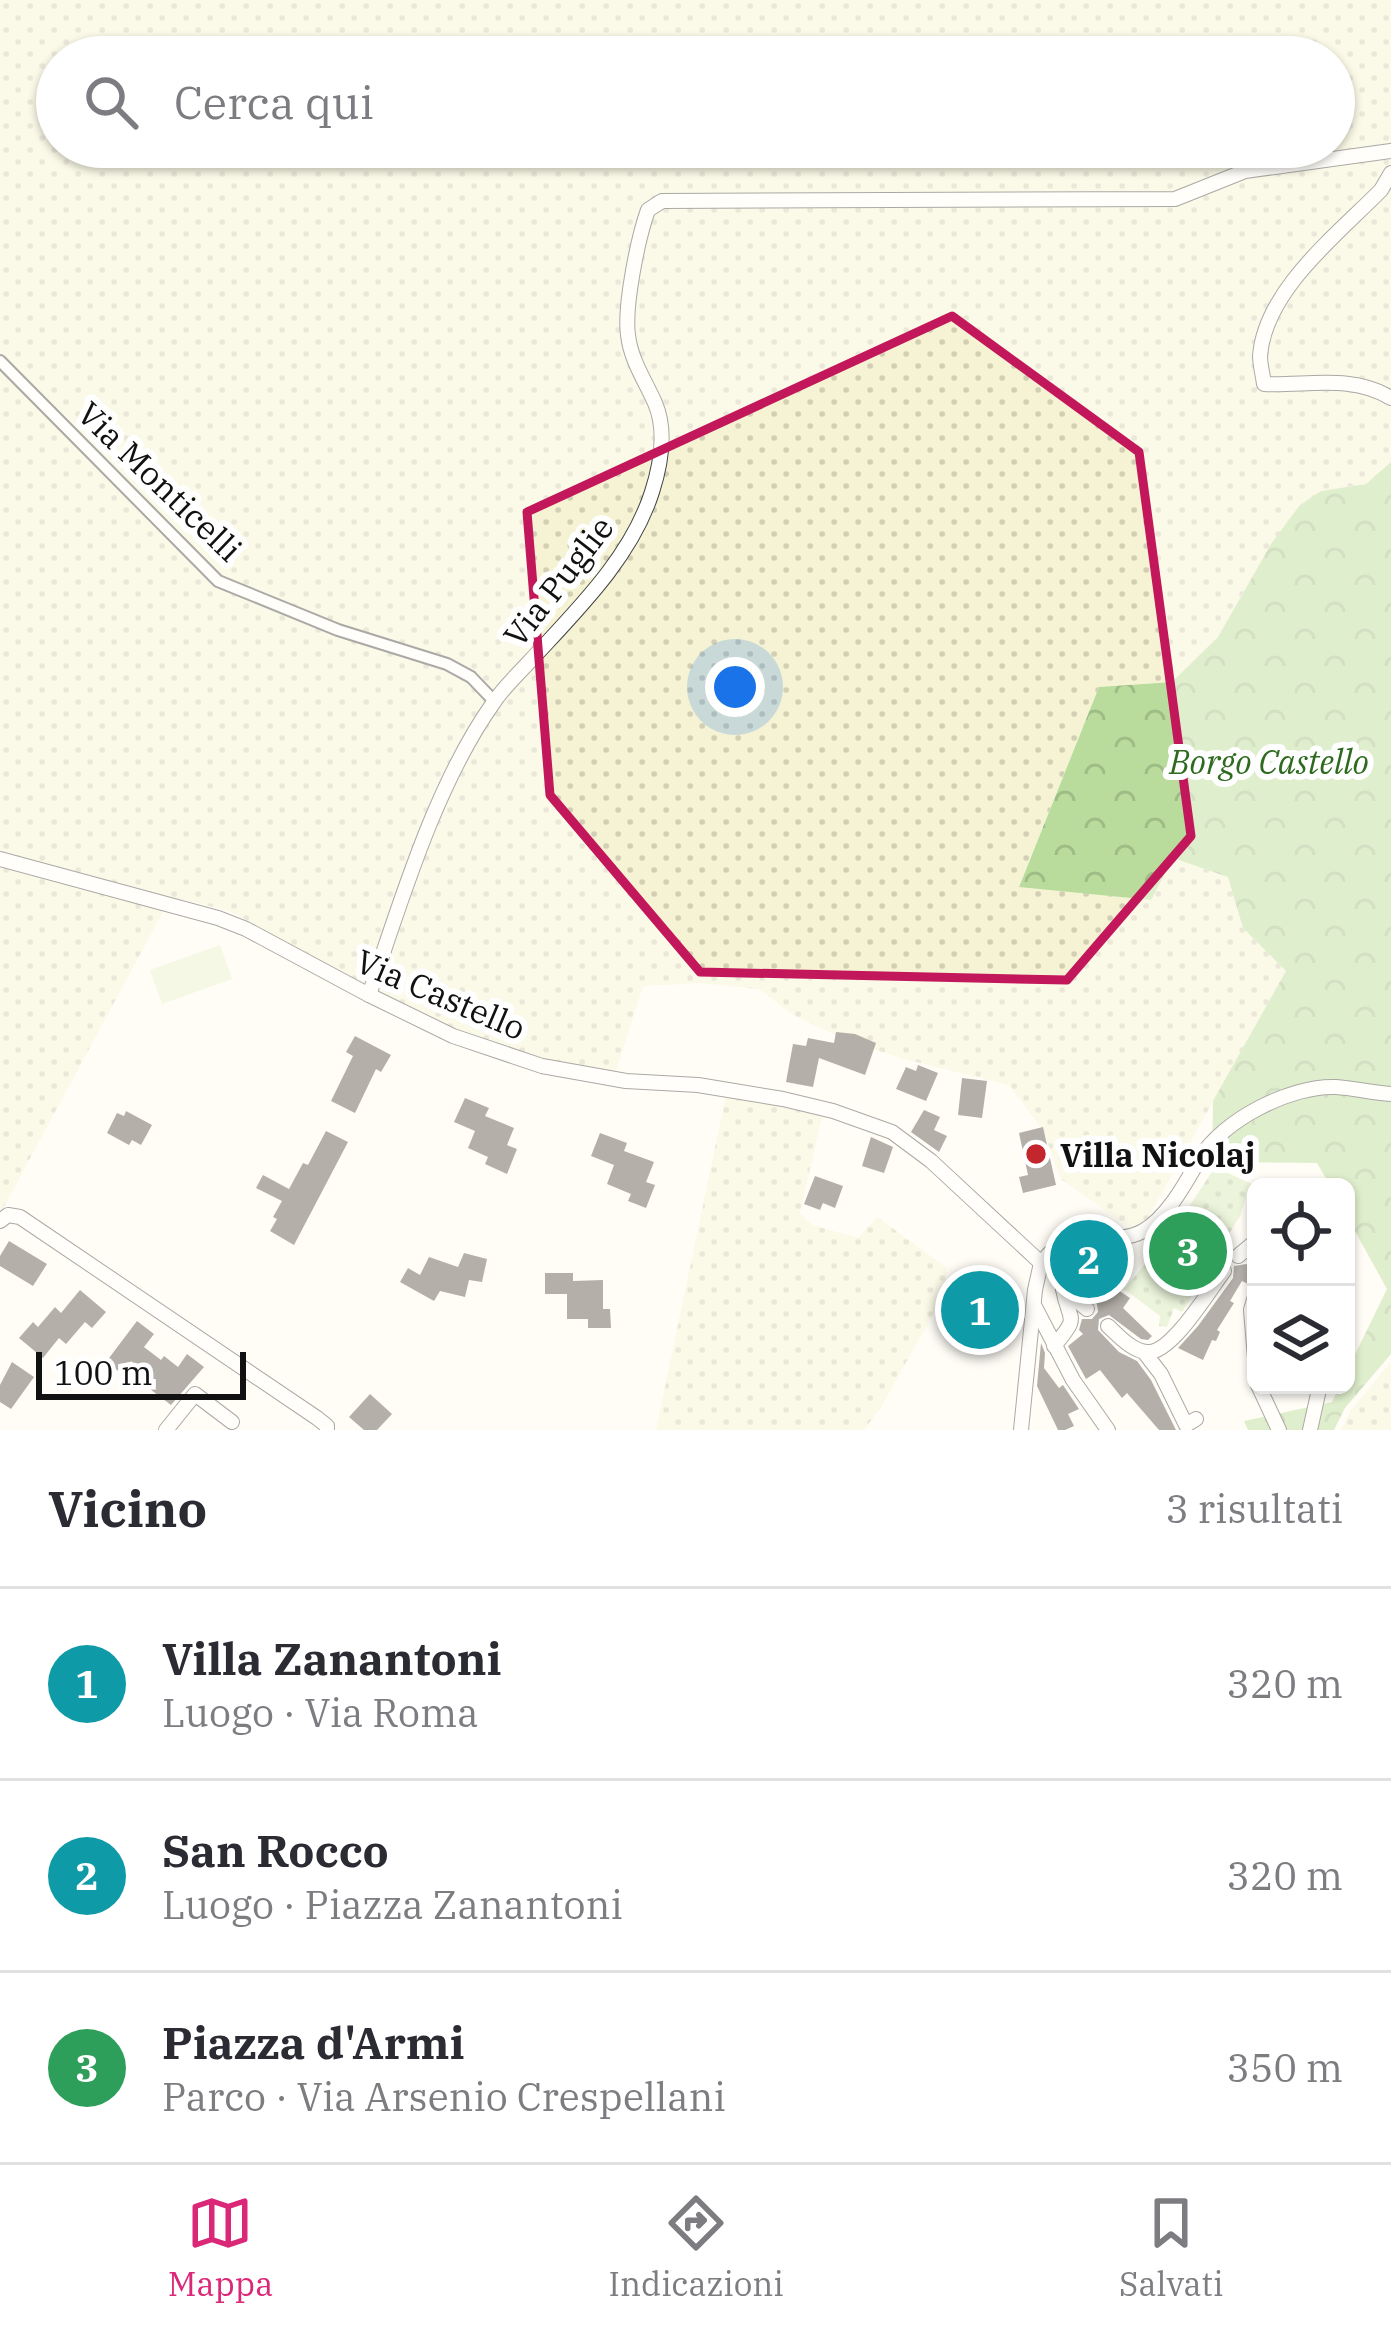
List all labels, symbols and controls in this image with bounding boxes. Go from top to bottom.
search box [36,36,1355,168]
icon: search [78,69,144,135]
text: Cerca qui [174,73,374,131]
street label: Via Monticelli [69,392,251,570]
street label: Via Puglie [494,507,622,655]
your location [705,657,765,717]
park label: Borgo Castello [1168,740,1369,783]
street label: Via Castello [350,939,532,1049]
place label: Villa Nicolaj [1060,1133,1255,1176]
marker: Villa Nicolaj [1023,1141,1049,1167]
map controls [1247,1178,1355,1394]
button: locate [1247,1178,1355,1286]
pin: 3 [1149,1206,1227,1296]
pin: 2 [1050,1214,1128,1304]
pin: 1 [941,1265,1019,1355]
button: layers [1247,1286,1355,1394]
scale bar [36,1346,246,1399]
text: 100 m [54,1351,153,1394]
text: Vicino [48,1475,207,1541]
text: 3 risultati [1165,1483,1343,1534]
text: Villa Zanantoni [162,1629,502,1687]
text: 1 [75,1658,99,1709]
text: 320 m [1227,1658,1343,1709]
text: Luogo · Via Roma [162,1687,478,1738]
text: San Rocco [162,1821,389,1879]
text: 2 [75,1850,99,1901]
text: 320 m [1227,1850,1343,1901]
text: Luogo · Piazza Zanantoni [162,1879,623,1930]
text: Piazza d'Armi [162,2013,465,2071]
text: 3 [75,2042,99,2093]
text: 350 m [1227,2042,1343,2093]
text: Parco · Via Arsenio Crespellani [162,2071,726,2122]
tab: Mappa [168,2190,273,2305]
tab: Indicazioni [609,2190,784,2305]
tab: Salvati [1119,2190,1223,2305]

